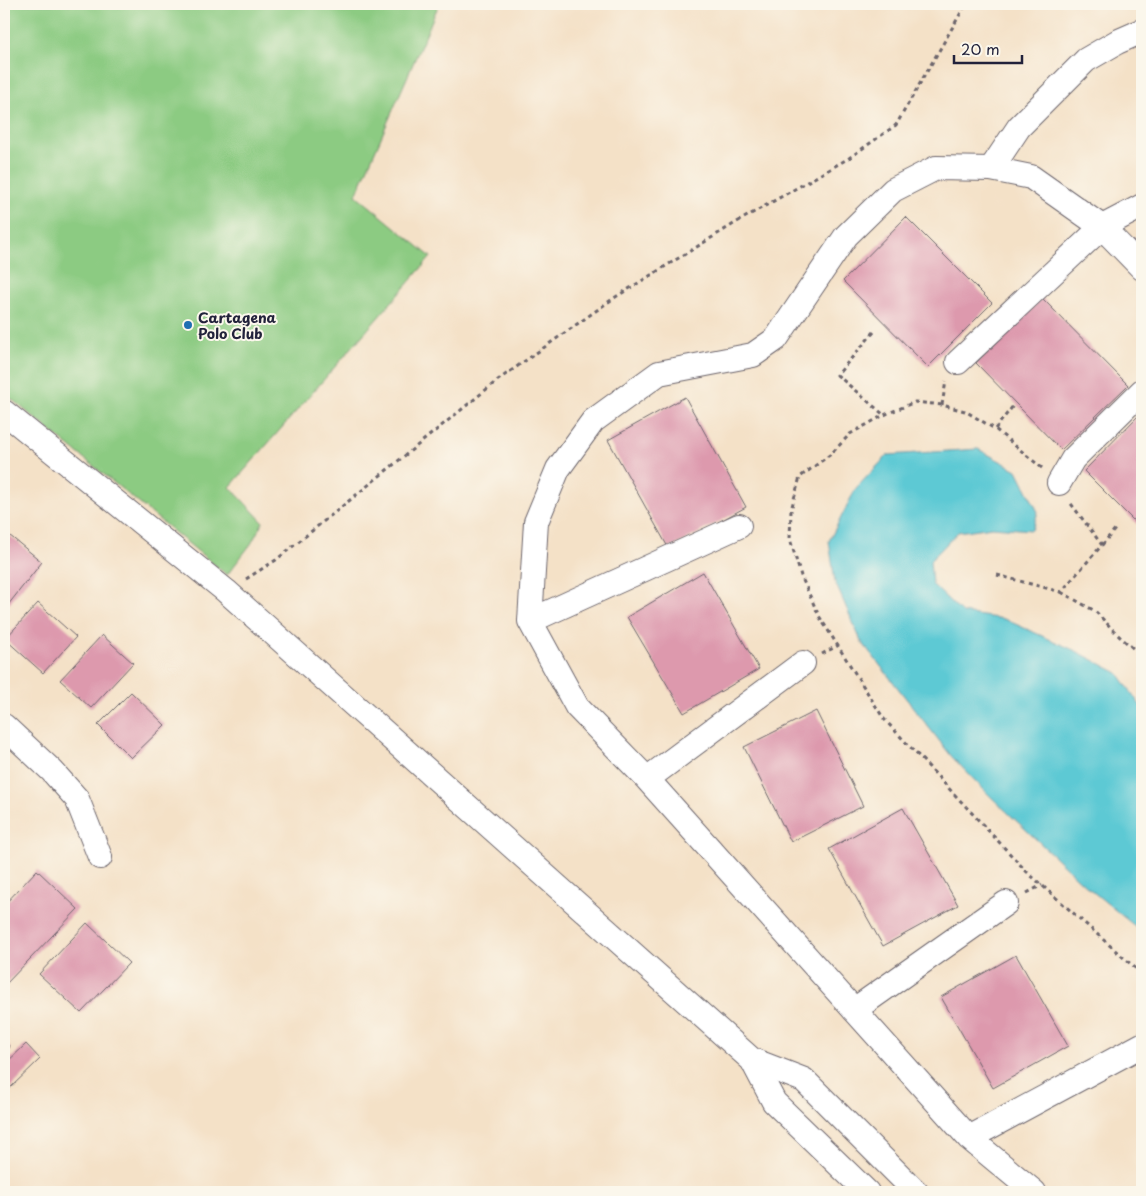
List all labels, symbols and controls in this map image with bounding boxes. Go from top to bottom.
scale bar [954,32,1021,64]
text: 20 m [961,37,1000,60]
place label: Cartagena Polo Club [198,307,277,344]
marker: Cartagena Polo Club [182,319,194,331]

